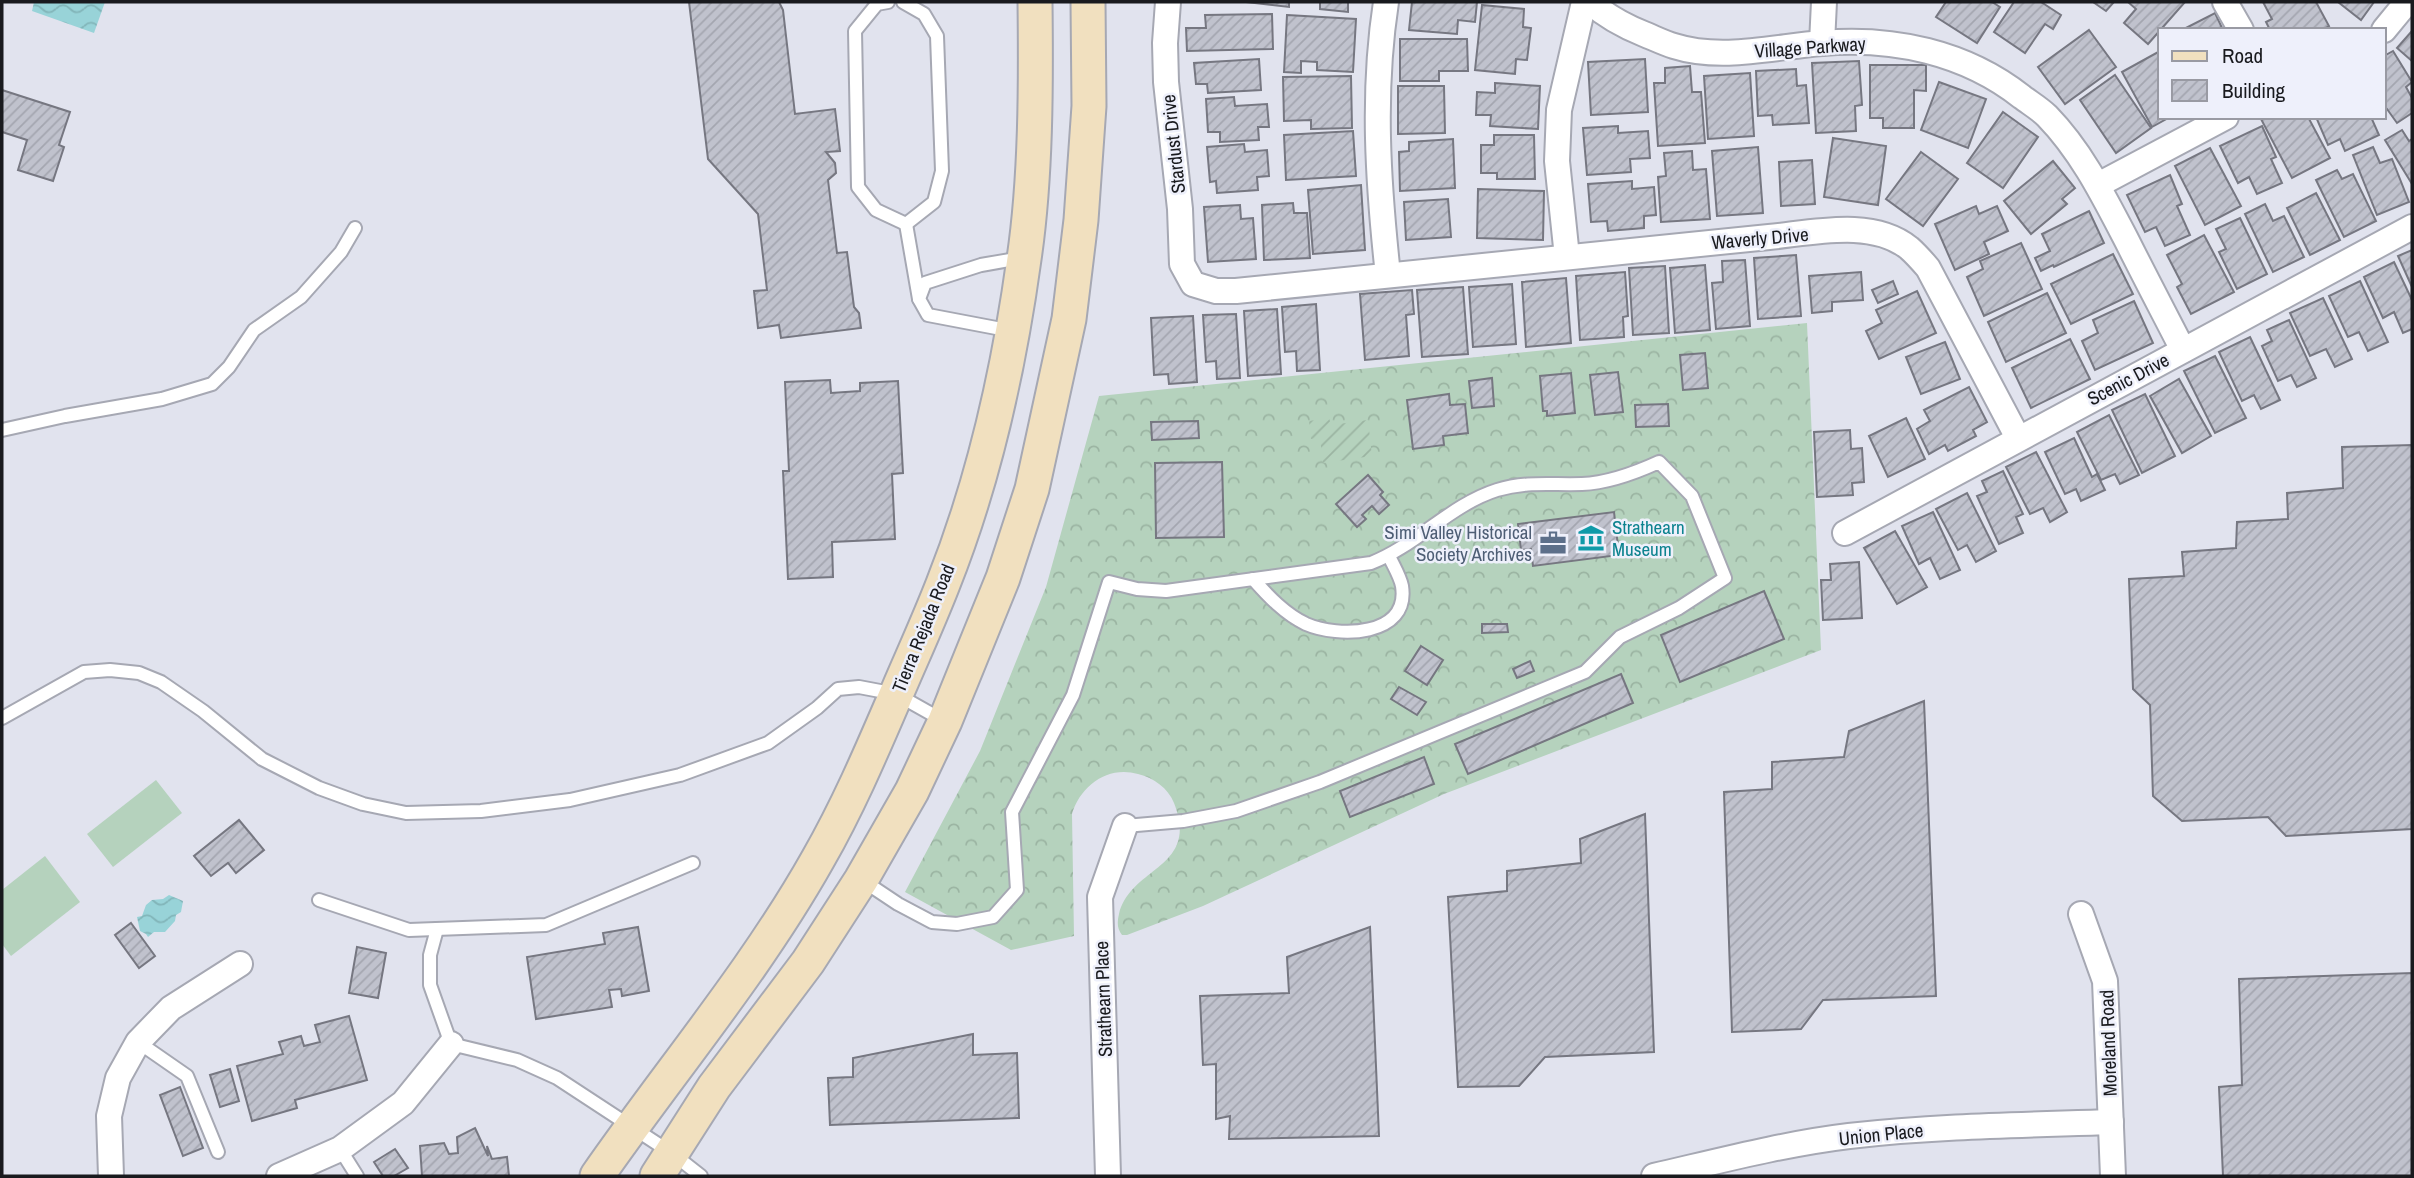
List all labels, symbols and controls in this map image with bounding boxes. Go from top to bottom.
legend [2158,28,2386,119]
street label: Village Parkway [1754,30,1867,64]
text: Road [2222,41,2263,70]
text: Building [2222,76,2286,105]
street label: Stardust Drive [1155,93,1191,195]
street label: Waverly Drive [1710,221,1810,255]
street label: Scenic Drive [2083,347,2173,411]
place label: Strathearn Museum [1612,514,1685,562]
place label: Simi Valley Historical Society Archives [1384,519,1532,567]
museum icon: Strathearn Museum [1576,523,1606,553]
office icon: Simi Valley Historical Society Archives [1538,528,1568,558]
street label: Tierra Rejada Road [885,560,961,696]
street label: Strathearn Place [1088,941,1118,1057]
street label: Moreland Road [2093,989,2123,1097]
street label: Union Place [1837,1117,1925,1151]

